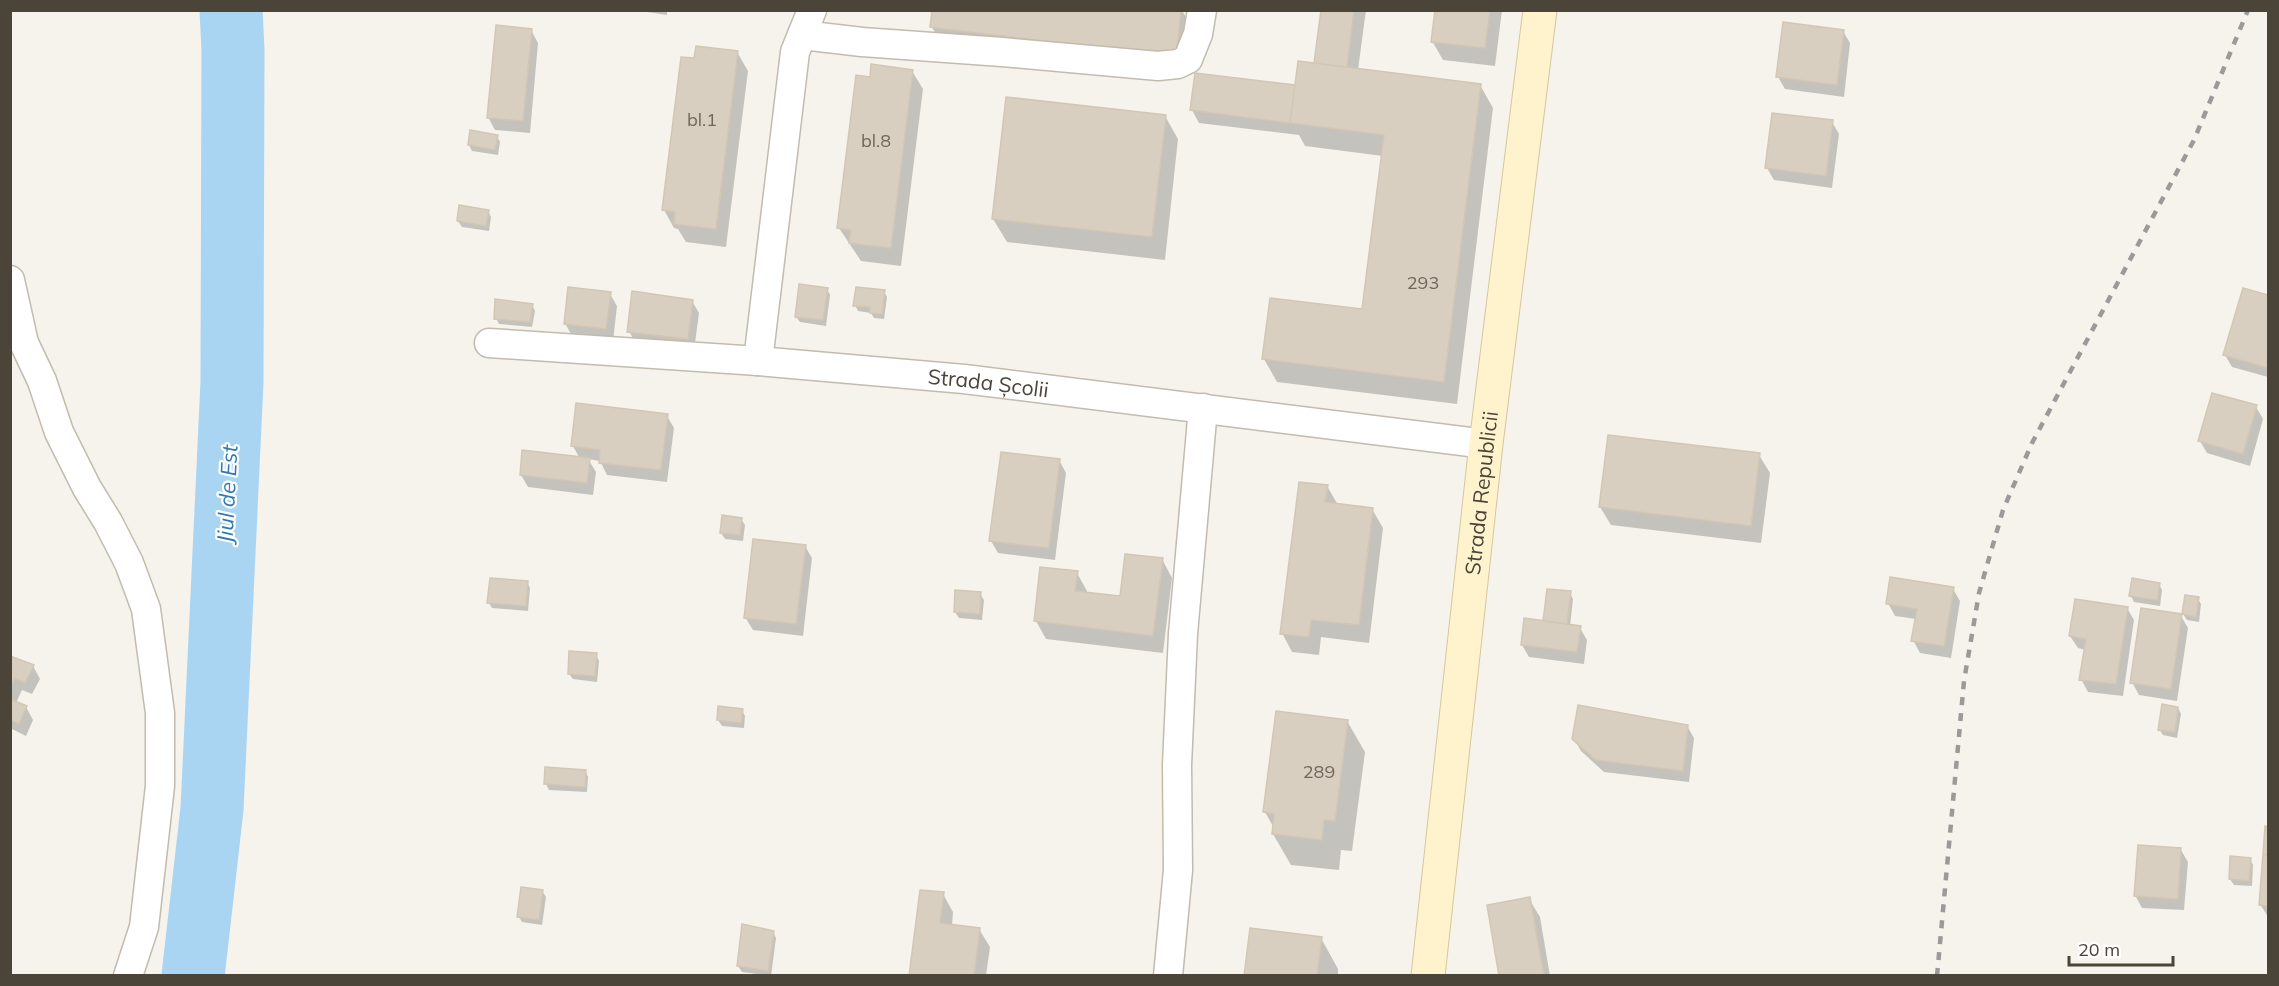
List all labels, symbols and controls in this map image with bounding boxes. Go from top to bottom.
house number: bl.1 [687,108,717,131]
house number: bl.8 [861,129,891,152]
house number: 293 [1407,271,1439,294]
street label: Strada Școlii [927,363,1050,402]
street label: Strada Republicii [1459,409,1503,576]
water label: Jiul de Est [210,443,244,546]
house number: 289 [1303,760,1335,783]
scale bar [2069,929,2172,967]
text: 20 m [2078,938,2120,961]

